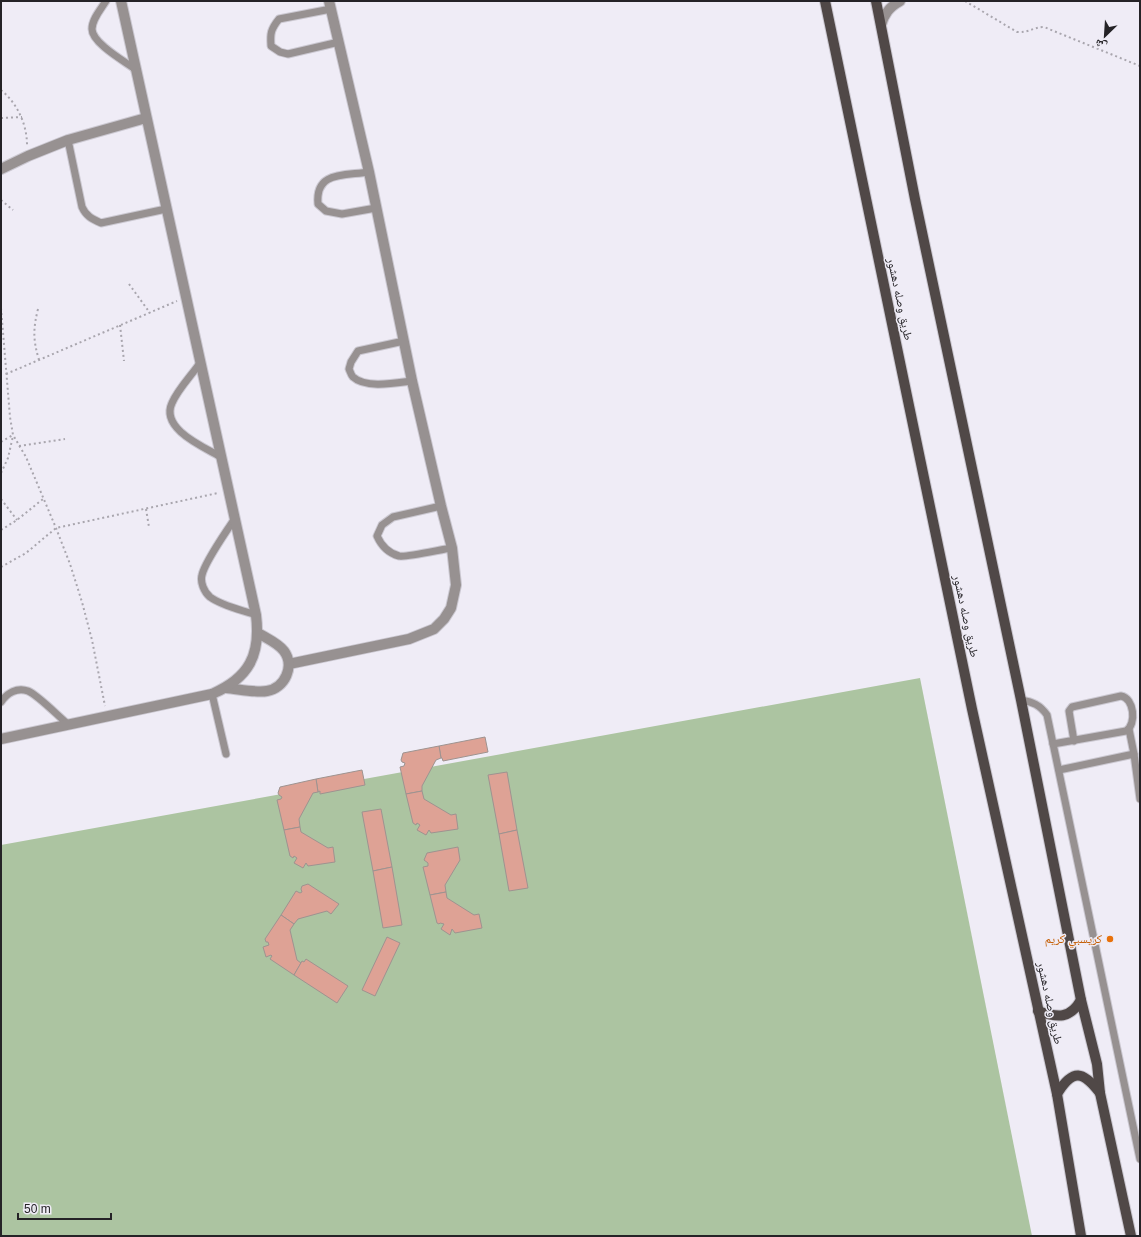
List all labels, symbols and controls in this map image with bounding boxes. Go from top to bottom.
north arrow [1085,16,1125,56]
text: ش [1093,35,1109,53]
street label: طريق وصله دهشور [884,256,916,342]
street label: طريق وصله دهشور [950,573,982,659]
place label: كريسبي كريم [1045,932,1102,949]
marker: كريسبي كريم [1105,934,1115,944]
street label: طريق وصله دهشور [1034,960,1066,1046]
scale bar [18,1195,111,1221]
text: 50 m [24,1202,51,1216]

